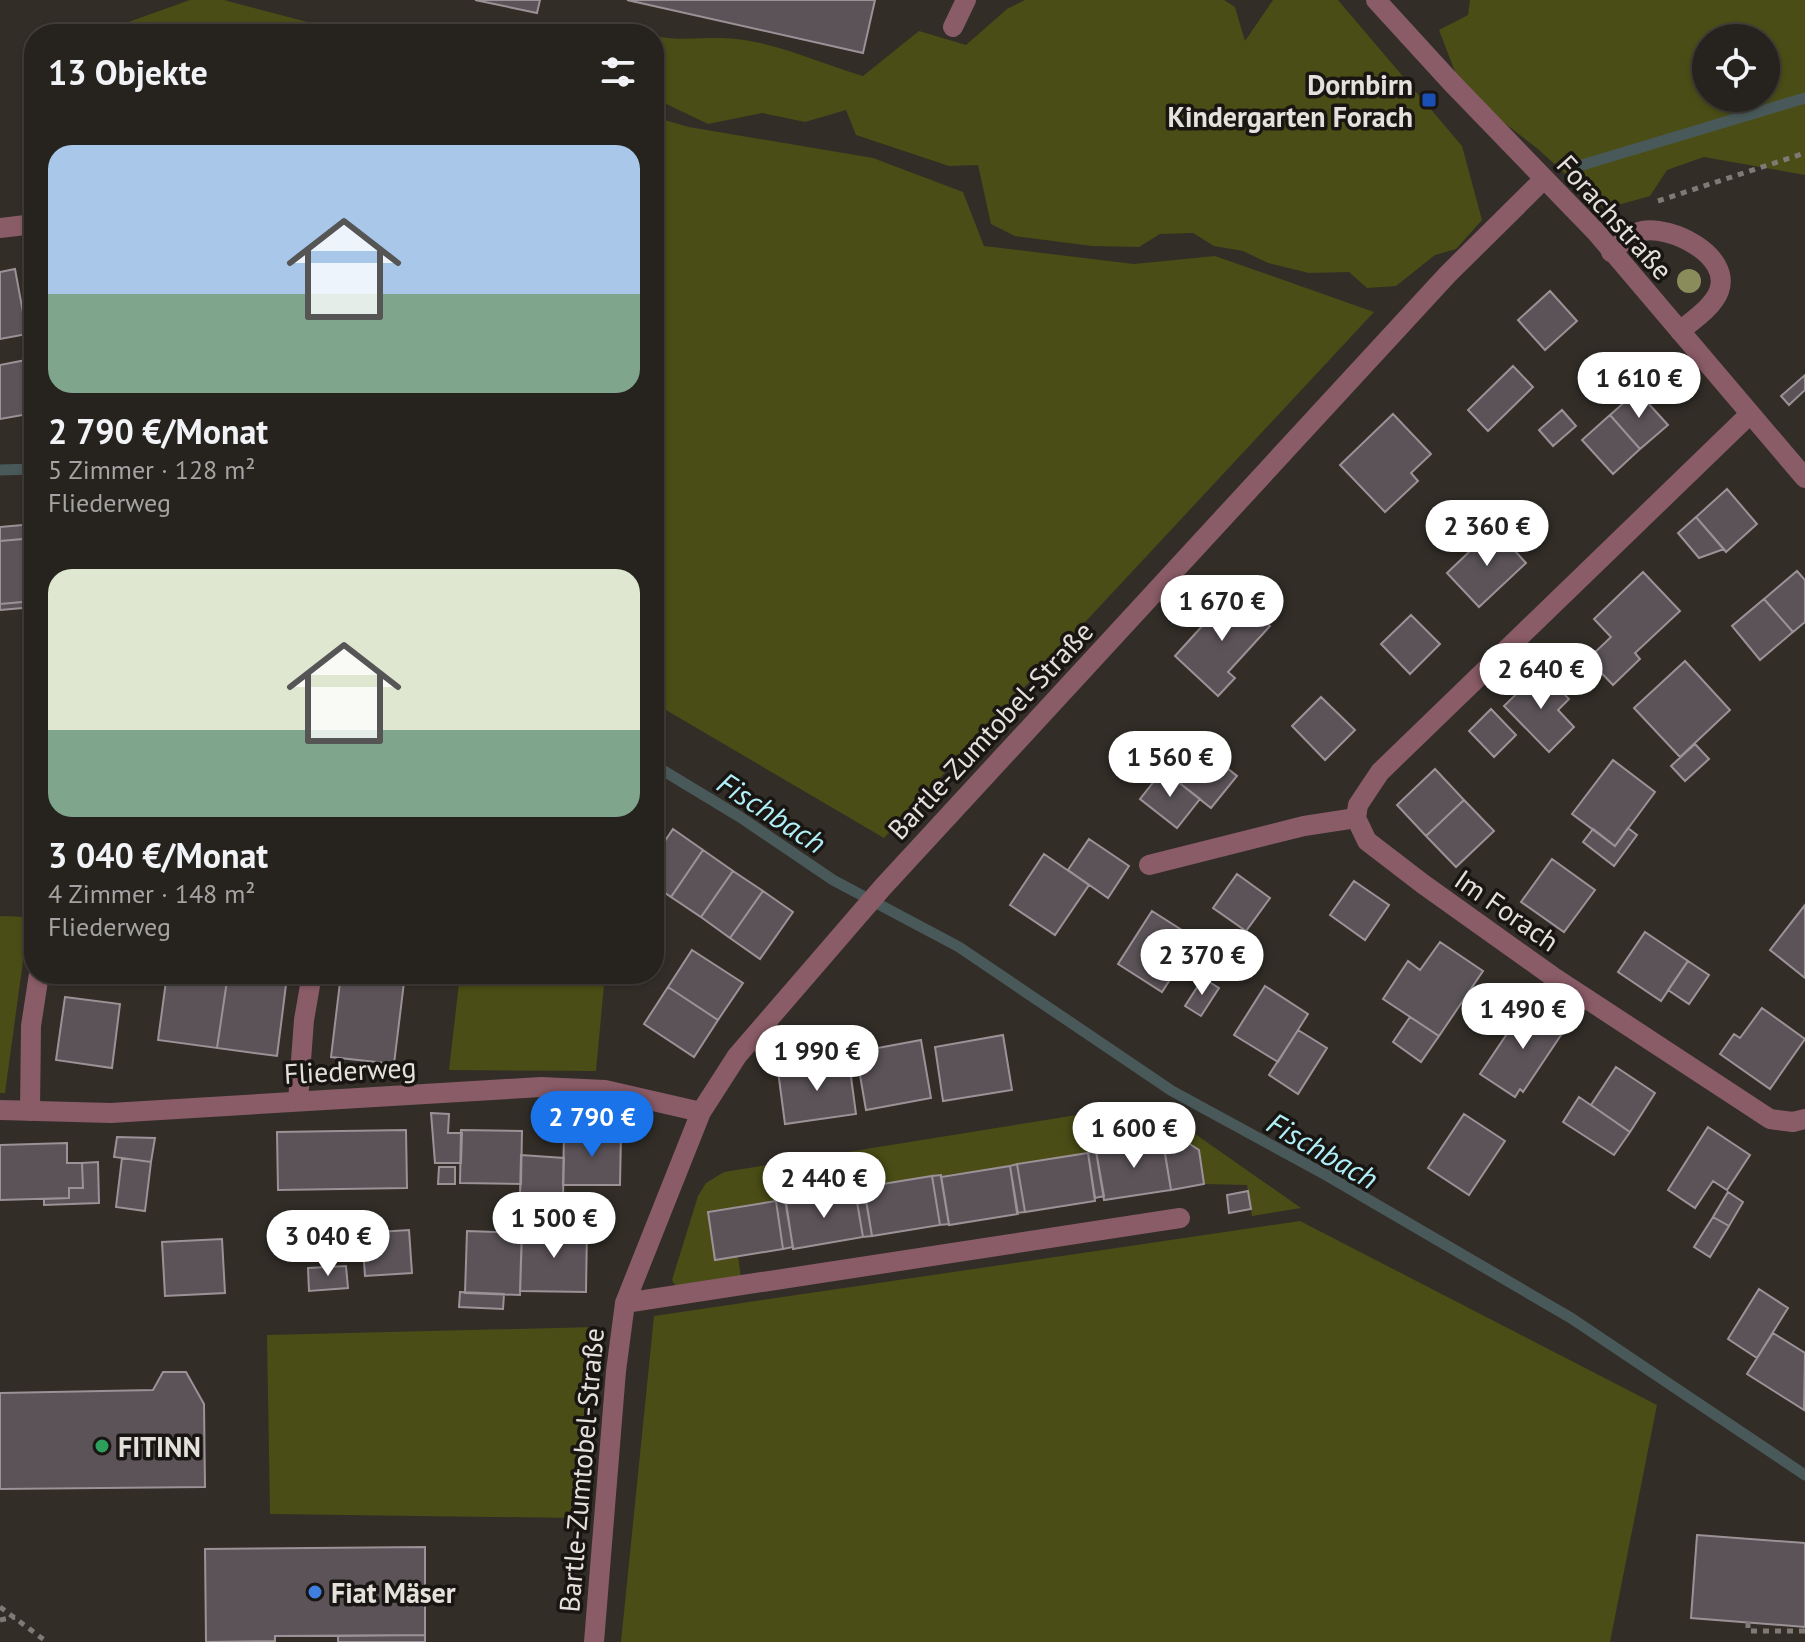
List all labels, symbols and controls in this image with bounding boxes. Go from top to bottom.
map controls [1692,24,1780,112]
button: locate [1692,24,1780,112]
text: 13 Objekte [48,50,208,94]
icon: filters [596,50,640,94]
place label: Dornbirn Kindergarten Forach [1168,66,1413,135]
marker: Dornbirn Kindergarten Forach [1420,91,1438,109]
street label: Forachstraße [1549,147,1681,287]
icon: home [272,197,416,341]
pin: 1 610 € [1565,352,1713,420]
text: 1 610 € [1596,361,1682,394]
text: 2 790 €/Monat [48,409,268,453]
text: 5 Zimmer · 128 m² [48,453,256,486]
text: Fliederweg [48,486,171,519]
pin: 2 360 € [1413,500,1561,568]
text: 2 360 € [1444,509,1530,542]
pin: 1 670 € [1148,575,1296,643]
text: 1 670 € [1179,584,1265,617]
street label: Bartle-Zumtobel-Straße [879,613,1101,847]
icon: home [272,621,416,765]
pin: 2 640 € [1467,643,1615,711]
text: 2 640 € [1498,652,1584,685]
pin: 1 560 € [1096,731,1244,799]
text: 1 560 € [1127,740,1213,773]
water label: Fischbach [710,763,834,861]
text: 3 040 €/Monat [48,833,268,877]
street label: Im Forach [1448,861,1566,959]
text: 4 Zimmer · 148 m² [48,877,256,910]
text: Fliederweg [48,910,171,943]
pin: 2 370 € [1128,929,1276,997]
text: 2 370 € [1159,938,1245,971]
pin: 1 490 € [1449,983,1597,1051]
text: 1 490 € [1480,992,1566,1025]
pin: 1 990 € [743,1025,891,1093]
text: 1 990 € [774,1034,860,1067]
street label: Fliederweg [283,1048,417,1092]
pin: 2 790 € [518,1091,666,1159]
text: 2 790 € [549,1100,635,1133]
pin: 1 600 € [1060,1102,1208,1170]
water label: Fischbach [1261,1103,1385,1197]
text: 1 600 € [1091,1111,1177,1144]
pin: 2 440 € [750,1152,898,1220]
text: 2 440 € [781,1161,867,1194]
pin: 1 500 € [480,1192,628,1260]
text: 1 500 € [511,1201,597,1234]
pin: 3 040 € [254,1210,402,1278]
text: 3 040 € [285,1219,371,1252]
street label: Bartle-Zumtobel-Straße [550,1326,612,1614]
place label: FITINN [118,1428,201,1465]
marker: FITINN [93,1437,111,1455]
place label: Fiat Mäser [331,1574,456,1611]
marker: Fiat Mäser [306,1583,324,1601]

